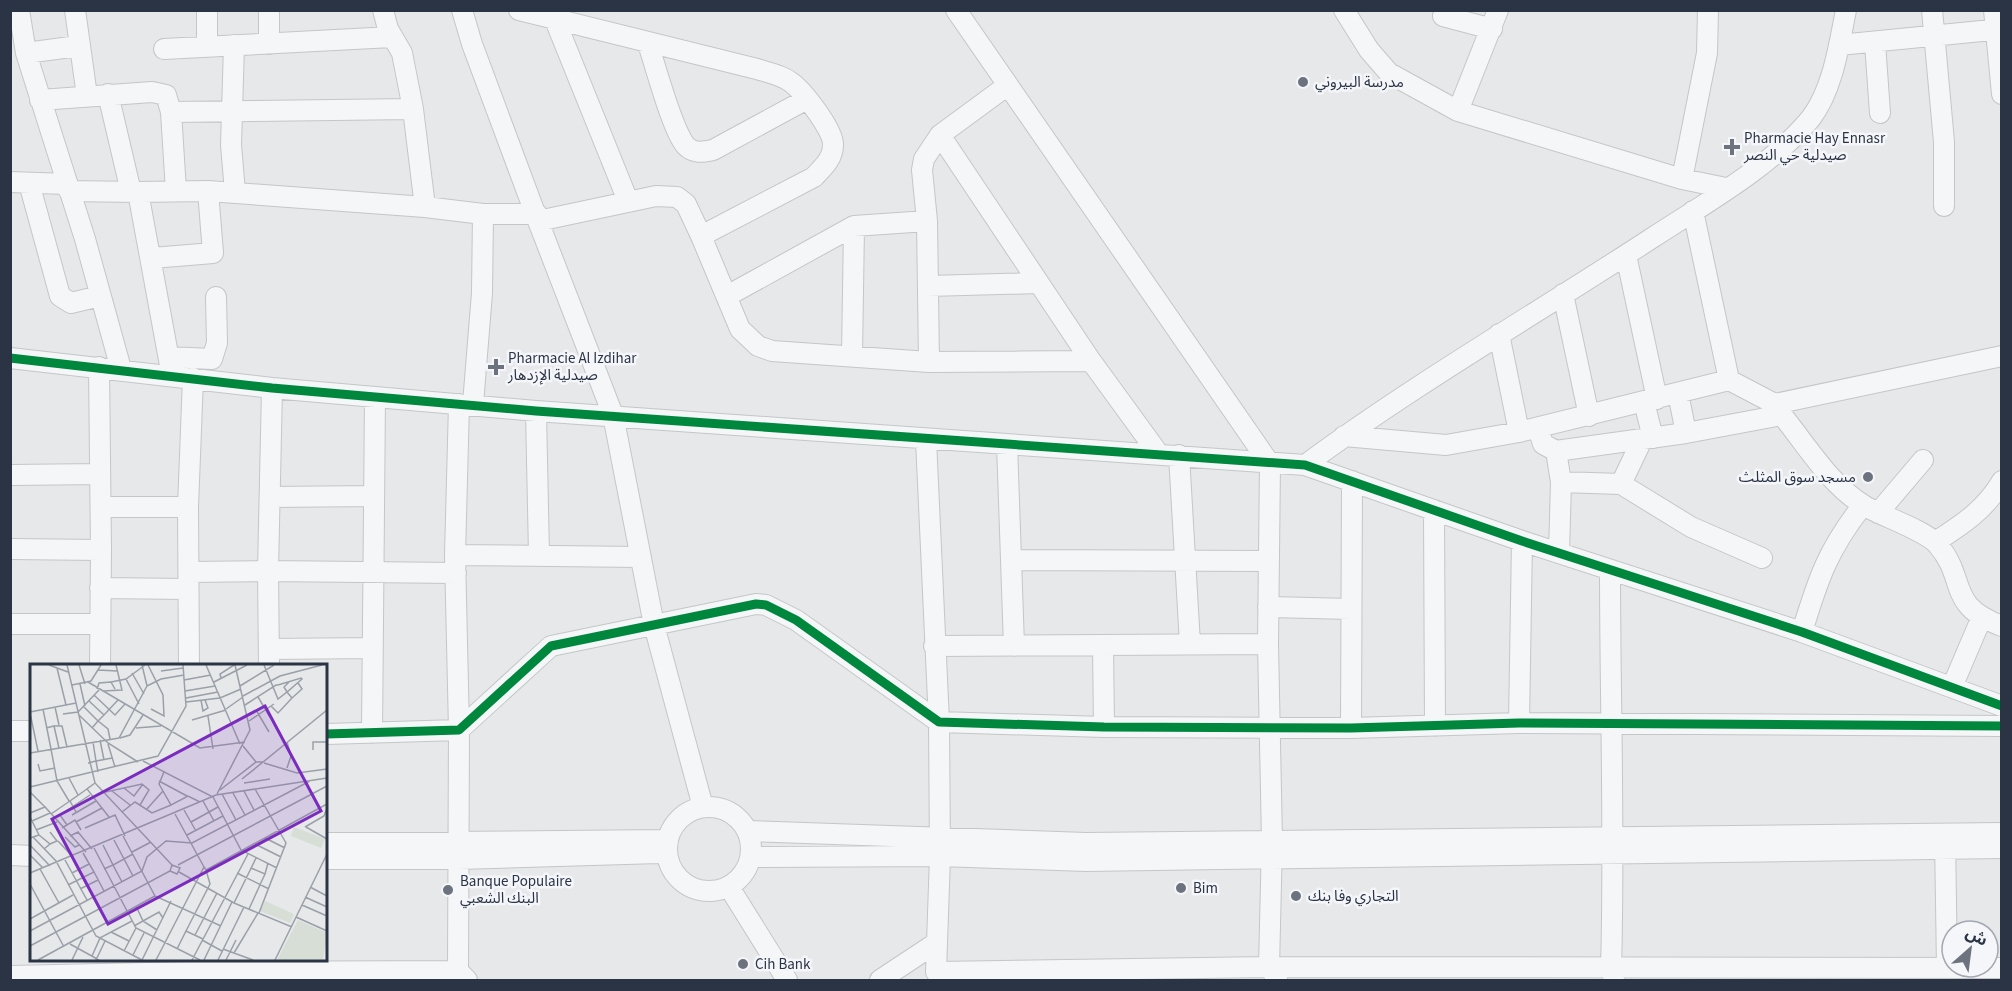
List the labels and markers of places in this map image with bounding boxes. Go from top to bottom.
place label: مدرسة البيروني [1315,72,1404,93]
marker: مدرسة البيروني [1296,75,1310,89]
place label: Pharmacie Hay Ennasr صيدلية حي النصر [1743,128,1886,166]
marker: Pharmacie Hay Ennasr صيدلية حي النصر [1725,140,1739,154]
place label: Pharmacie Al Izdihar صيدلية الإزدهار [507,348,637,386]
marker: Pharmacie Al Izdihar صيدلية الإزدهار [489,360,503,374]
place label: مسجد سوق المثلث [1739,467,1856,488]
marker: مسجد سوق المثلث [1861,470,1875,484]
place label: Banque Populaire البنك الشعبي [460,871,572,909]
place label: Bim [1193,878,1218,899]
marker: Bim [1174,881,1188,895]
marker: Banque Populaire البنك الشعبي [441,883,455,897]
place label: التجاري وفا بنك [1308,886,1399,907]
marker: التجاري وفا بنك [1289,889,1303,903]
place label: Cih Bank [755,954,811,975]
marker: Cih Bank [736,957,750,971]

